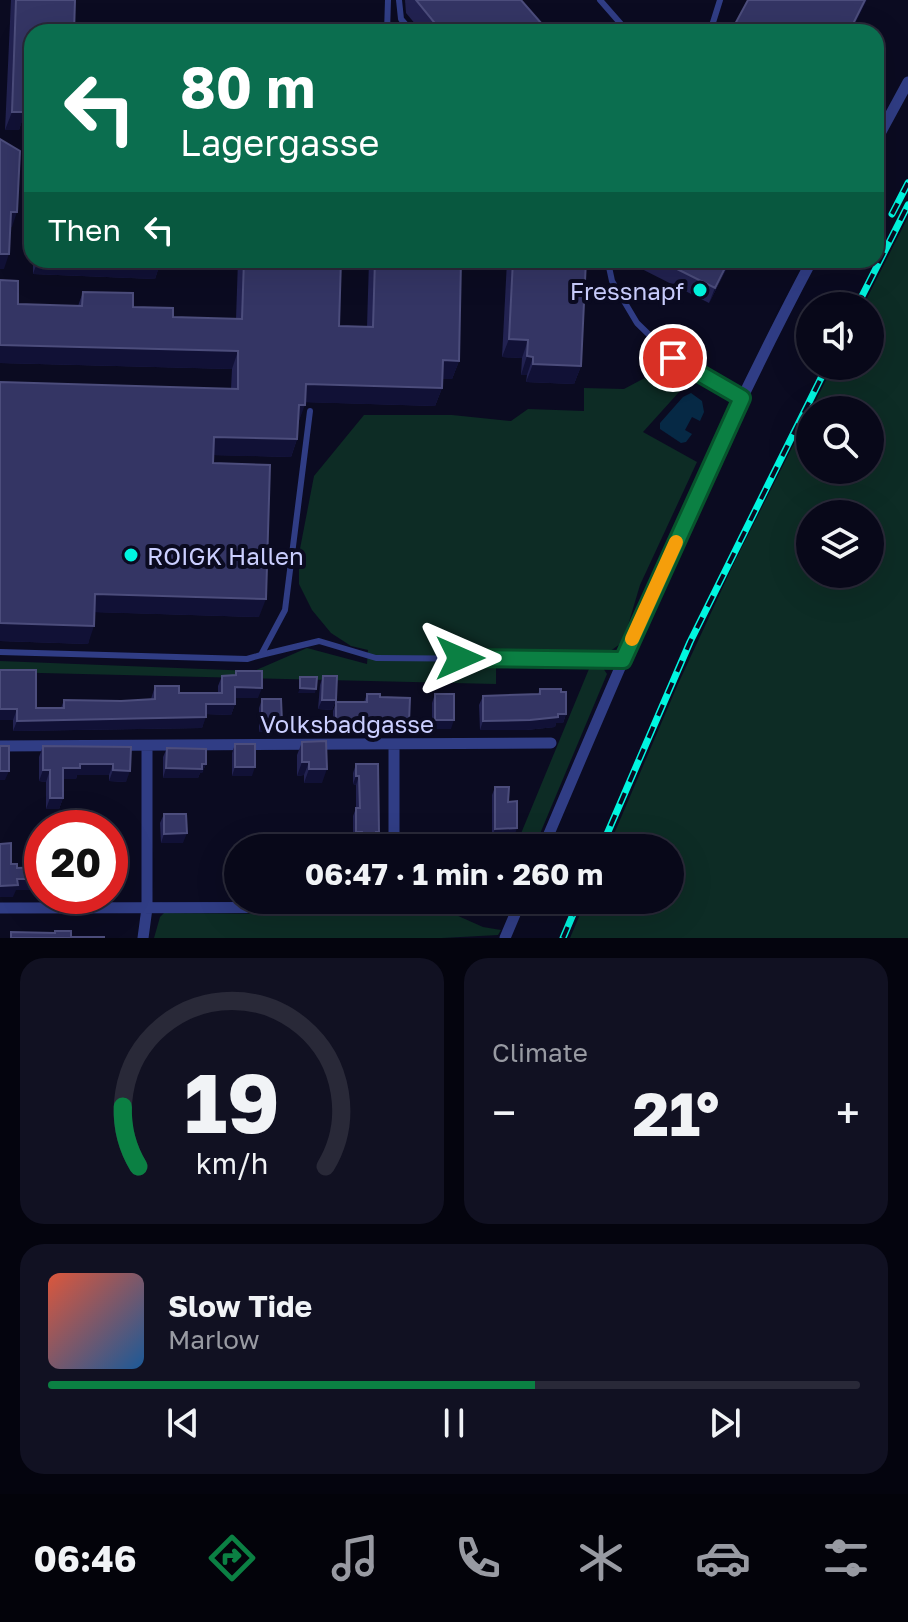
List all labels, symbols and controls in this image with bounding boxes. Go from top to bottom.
text: 80 m [180,53,315,120]
icon: left [48,56,152,160]
text: Lagergasse [180,121,379,164]
icon: left [137,208,181,252]
text: Then [48,212,121,248]
place label: Fressnapf [570,276,684,305]
marker: Fressnapf [691,281,709,299]
map controls [796,292,884,588]
button: sound [796,292,884,380]
pin [639,324,707,392]
icon: arrive [651,336,695,380]
button: search [796,396,884,484]
button: layers [796,500,884,588]
place label: ROIGK Hallen [147,541,304,570]
marker: ROIGK Hallen [122,546,140,564]
position arrow [418,616,502,700]
street label: Volksbadgasse [260,709,434,738]
speed limit sign: 20 [24,810,128,914]
text: 06:47 · 1 min · 260 m [305,856,603,892]
text: Climate [492,1037,588,1068]
text: 19 [184,1051,280,1151]
text: 21° [633,1077,719,1149]
text: − [492,1086,516,1139]
text: + [836,1086,860,1139]
text: km/h [196,1146,268,1180]
text: Slow Tide [168,1288,312,1324]
text: Marlow [168,1324,260,1355]
icon: previous [161,1401,205,1445]
icon: pause [432,1401,476,1445]
icon: next [703,1401,747,1445]
icon: directions [204,1530,260,1586]
icon: music [327,1530,383,1586]
icon: phone [450,1530,506,1586]
icon: climate [573,1530,629,1586]
icon: car [695,1530,751,1586]
icon: filters [818,1530,874,1586]
text: 06:46 [33,1537,137,1580]

